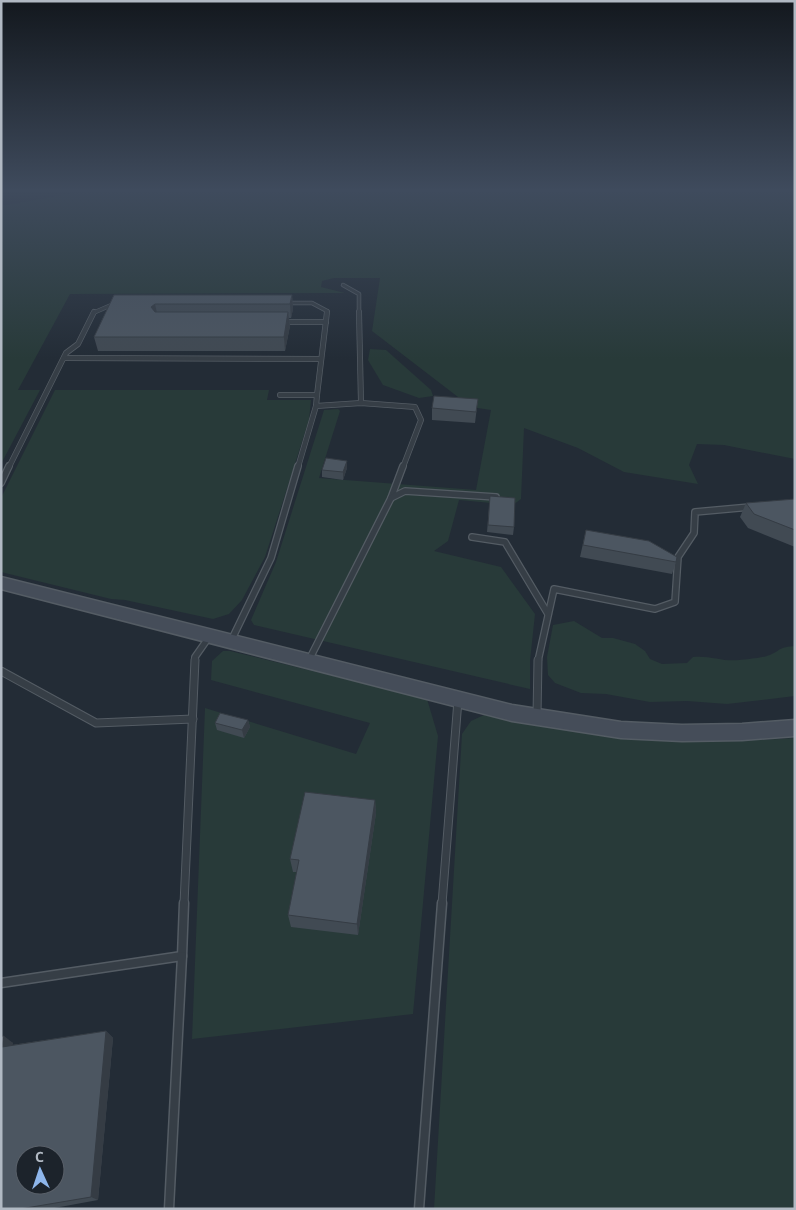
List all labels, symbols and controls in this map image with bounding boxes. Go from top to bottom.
north arrow [15,1145,65,1195]
text: С [34,1147,44,1166]

